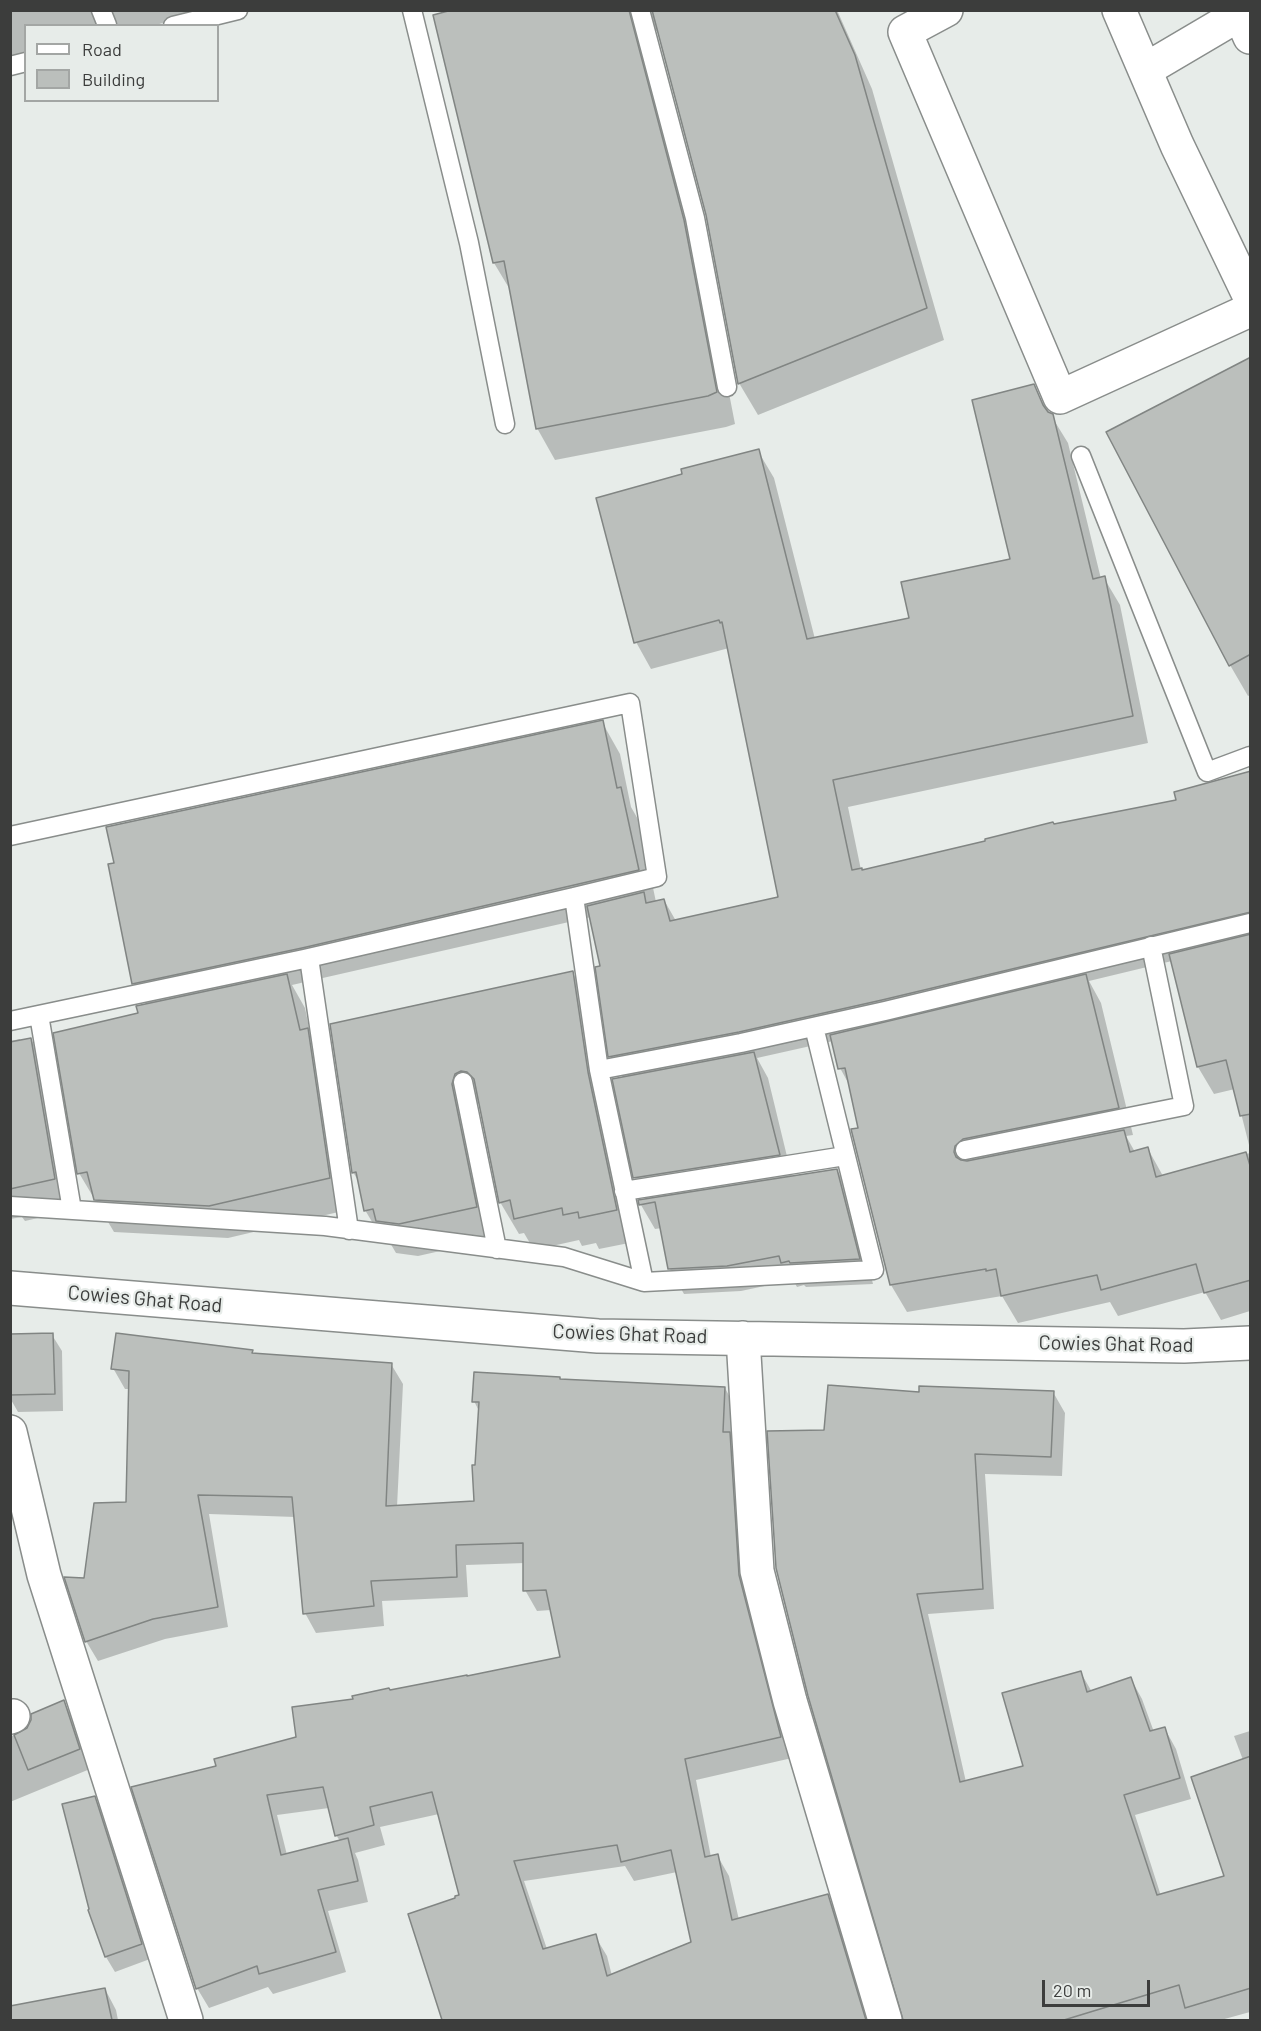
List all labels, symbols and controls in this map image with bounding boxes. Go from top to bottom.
legend [24,24,219,102]
text: Road [82,38,122,60]
text: Building [82,68,145,90]
street label: Cowies Ghat Road [67,1280,223,1318]
street label: Cowies Ghat Road [552,1319,708,1349]
street label: Cowies Ghat Road [1038,1331,1194,1357]
scale bar [1045,1968,1153,2006]
text: 20 m [1053,1979,1091,2001]

